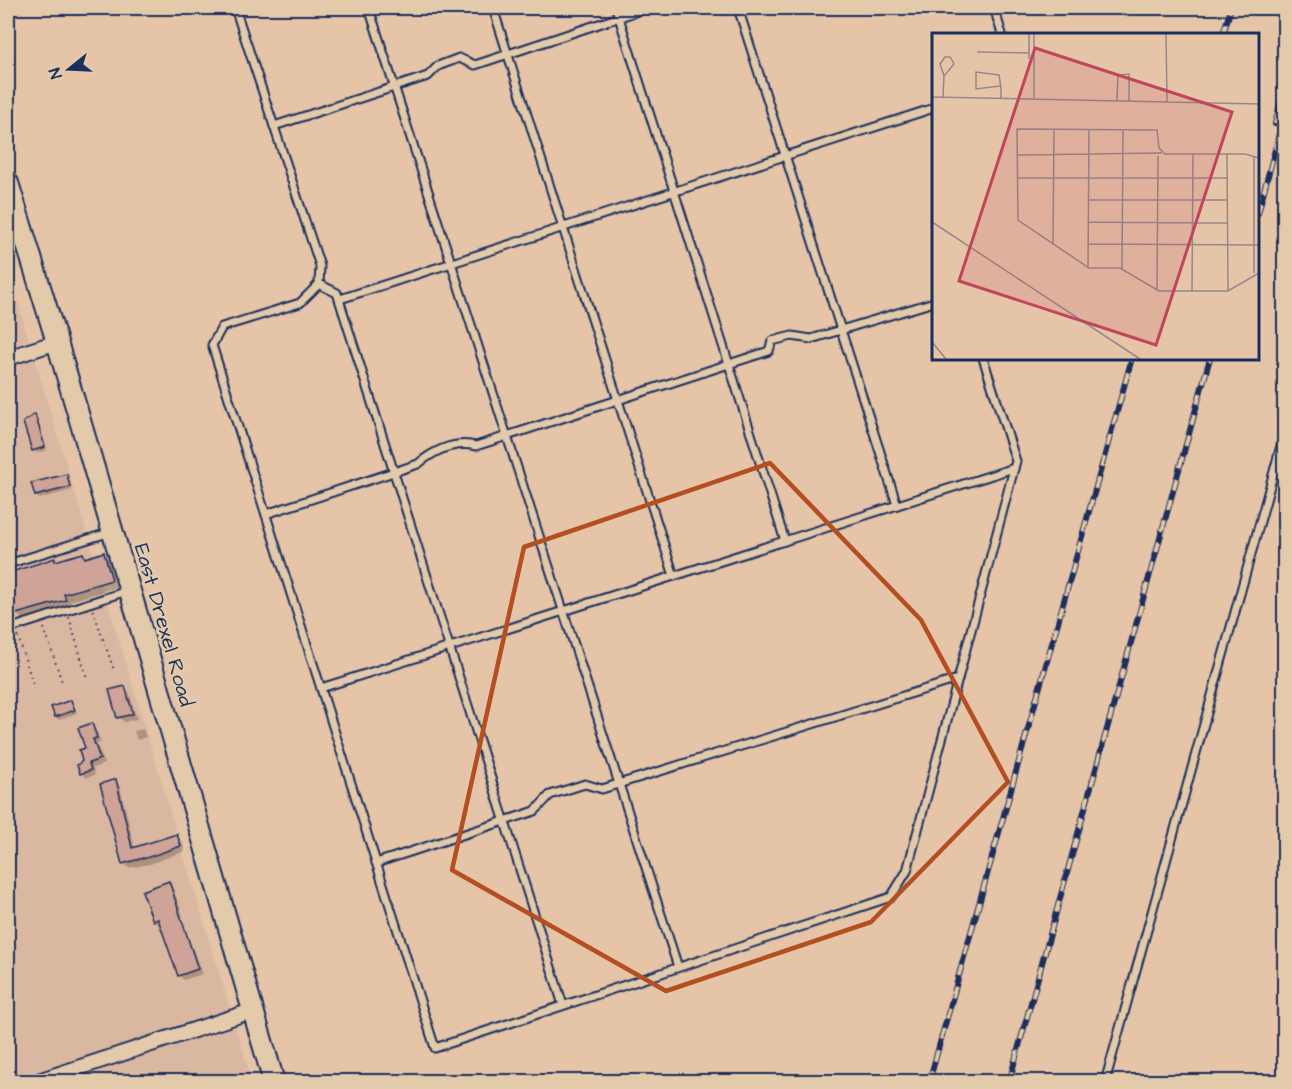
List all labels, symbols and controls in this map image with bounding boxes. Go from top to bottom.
inset map [932,33,1259,360]
north arrow [39,39,99,99]
text: N [44,65,68,81]
street label: East Drexel Road [127,540,201,710]

